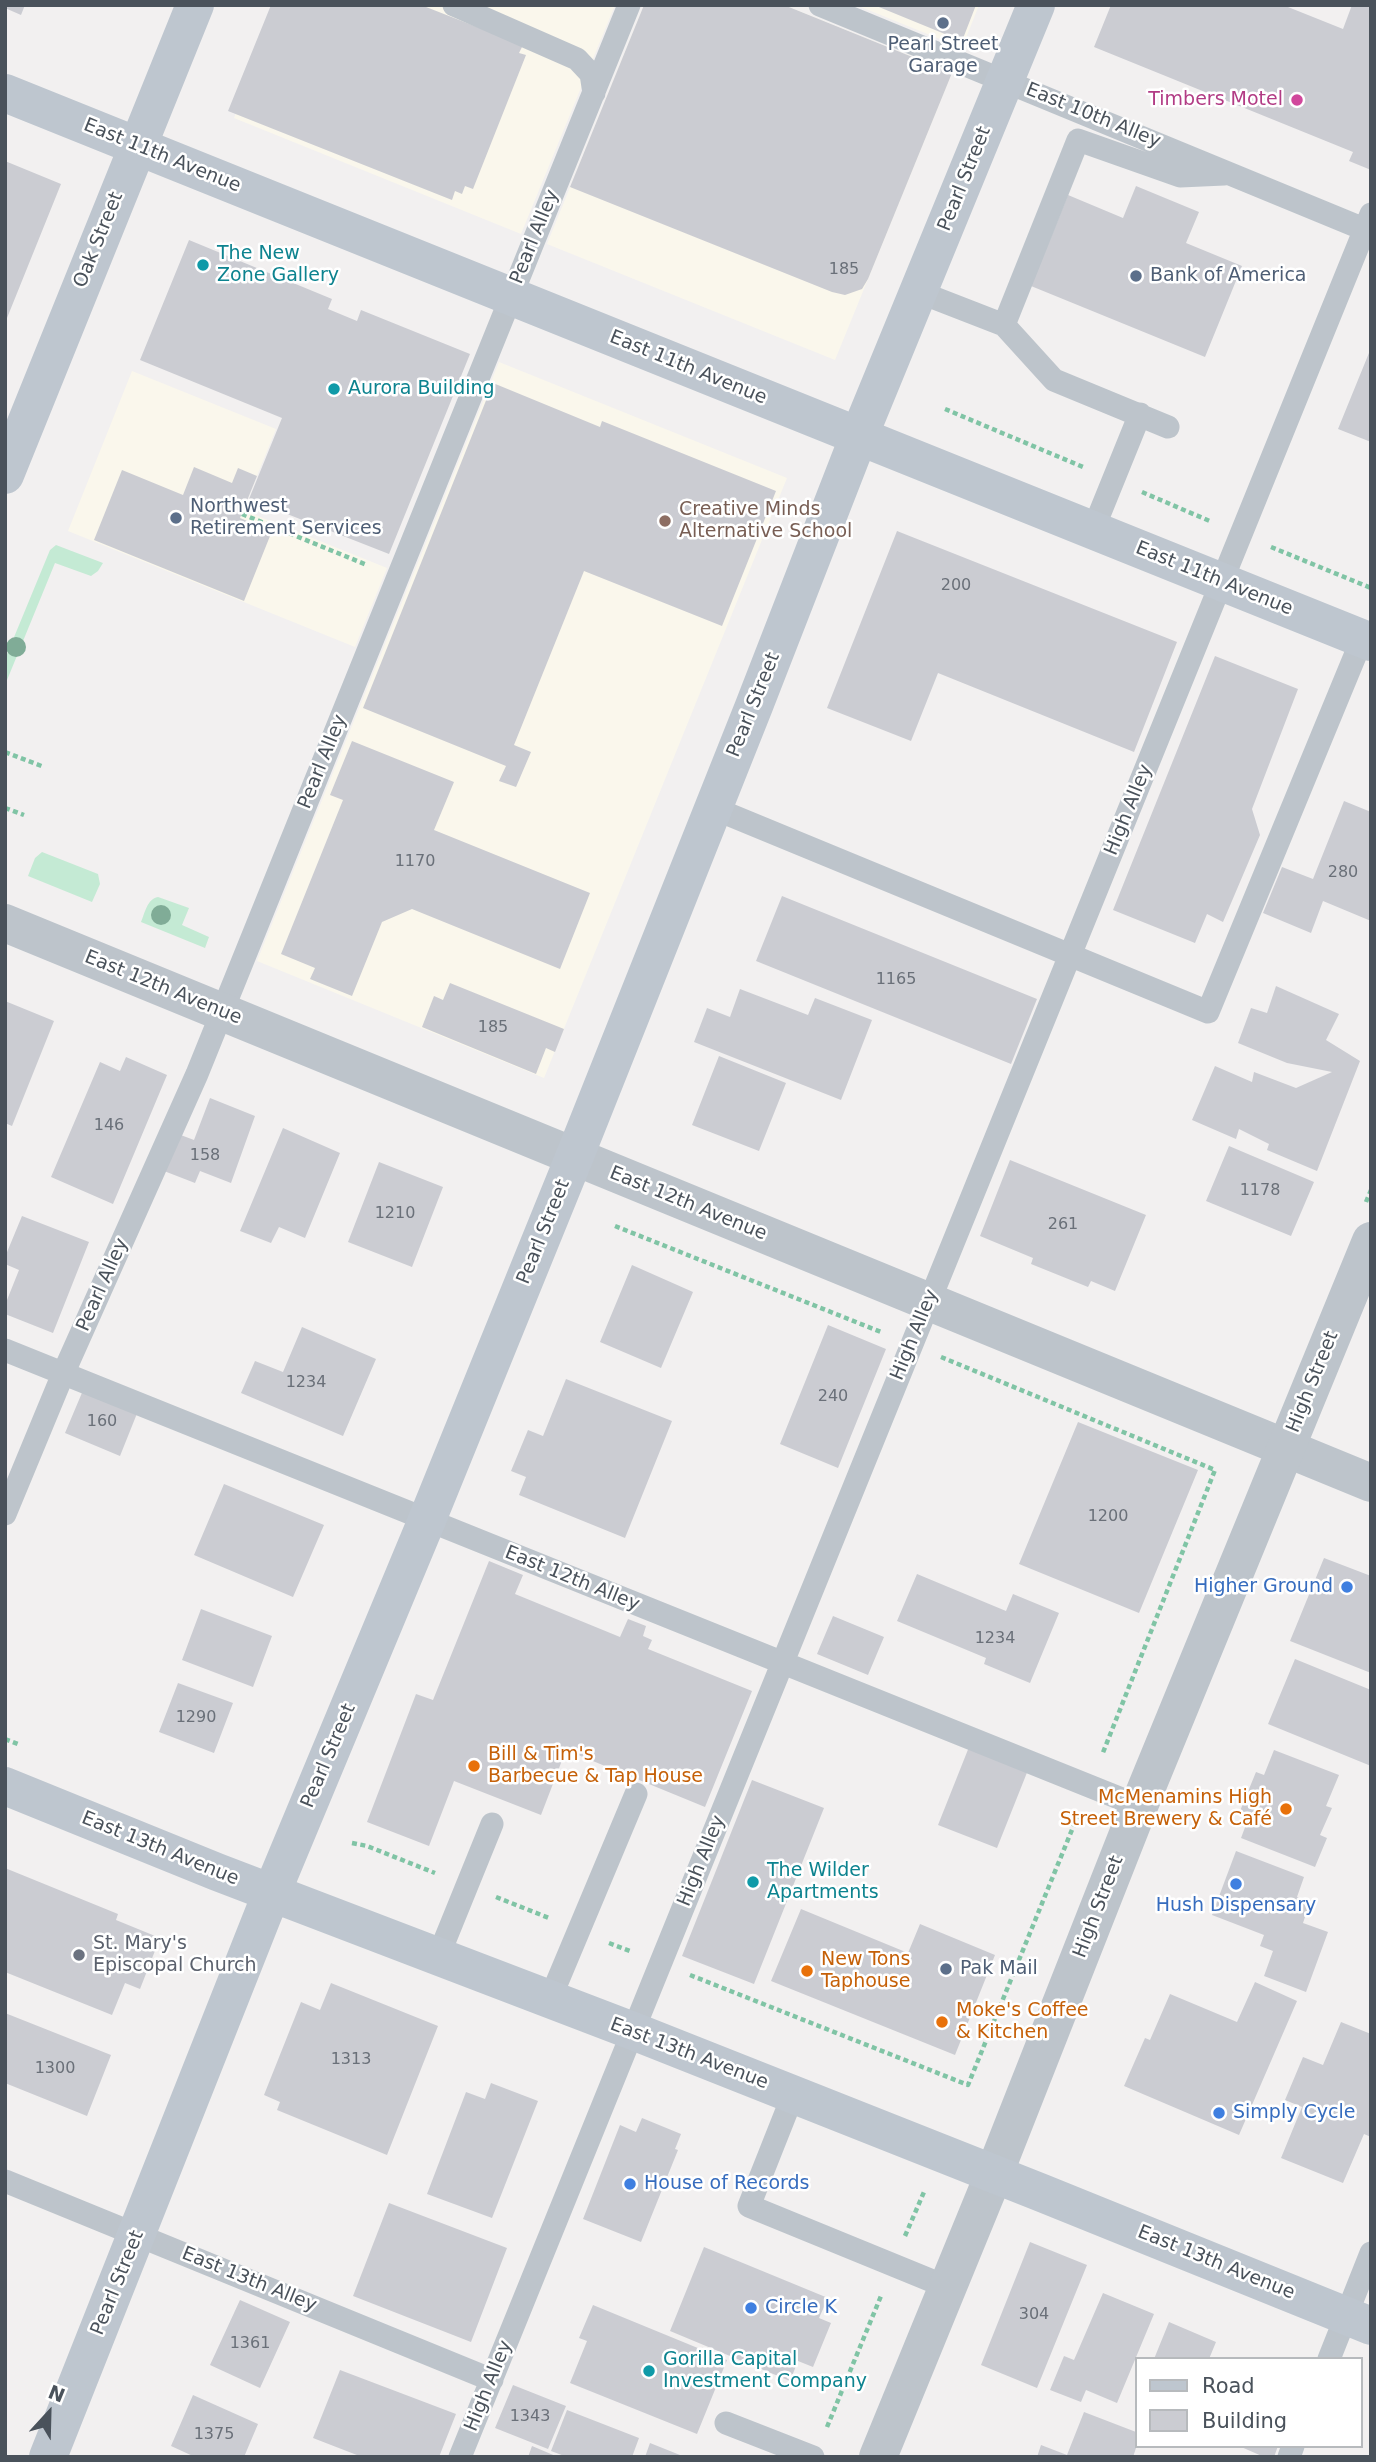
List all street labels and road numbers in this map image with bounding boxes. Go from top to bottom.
street label: East 10th Alley [1022,79,1164,153]
street label: East 11th Avenue [80,114,244,198]
street label: Pearl Street [934,123,996,235]
street label: Pearl Alley [506,186,564,288]
street label: Oak Street [69,189,129,291]
street label: East 11th Avenue [606,326,770,410]
street label: East 11th Avenue [1132,537,1296,621]
street label: Pearl Street [723,649,785,761]
street label: Pearl Alley [294,711,352,813]
street label: High Alley [1100,761,1158,859]
street label: East 12th Avenue [81,946,245,1030]
street label: East 12th Avenue [606,1162,770,1246]
street label: Pearl Street [513,1176,575,1288]
street label: Pearl Alley [72,1235,134,1335]
street label: High Alley [886,1286,944,1384]
street label: High Street [1282,1328,1344,1436]
street label: East 12th Alley [501,1542,643,1616]
street label: Pearl Street [297,1700,361,1812]
street label: East 13th Avenue [78,1807,242,1891]
street label: High Alley [673,1812,731,1910]
street label: High Street [1069,1853,1129,1961]
street label: East 13th Avenue [607,2013,771,2095]
street label: East 13th Avenue [1134,2221,1298,2305]
street label: Pearl Street [87,2227,149,2339]
street label: East 13th Alley [178,2243,320,2317]
street label: High Alley [460,2337,518,2435]

